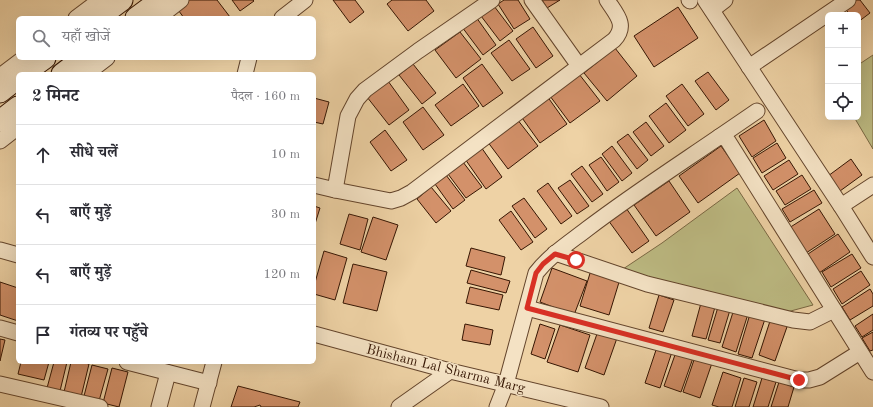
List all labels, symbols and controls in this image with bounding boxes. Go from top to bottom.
map controls [825,12,861,120]
button: + [825,12,861,48]
search box [16,16,316,60]
icon: search [30,27,52,49]
text: यहाँ खोजें [62,30,110,45]
button: − [825,48,861,84]
button: locate [825,84,861,120]
text: 2 मिनट [32,88,79,105]
text: पैदल · 160 m [231,90,300,103]
icon: ahead [32,144,54,166]
text: सीधे चलें [70,146,118,161]
text: 10 m [271,148,300,161]
icon: left [32,204,54,226]
text: बाएँ मुड़ें [70,206,111,221]
text: 30 m [271,208,300,221]
route start [567,251,585,269]
icon: left [32,264,54,286]
text: बाएँ मुड़ें [70,266,111,281]
text: 120 m [263,268,300,281]
icon: arrive [32,324,54,346]
text: गंतव्य पर पहुँचे [70,326,148,341]
street label: Bhisham Lal Sharma Marg [365,342,527,396]
route end [790,371,808,389]

